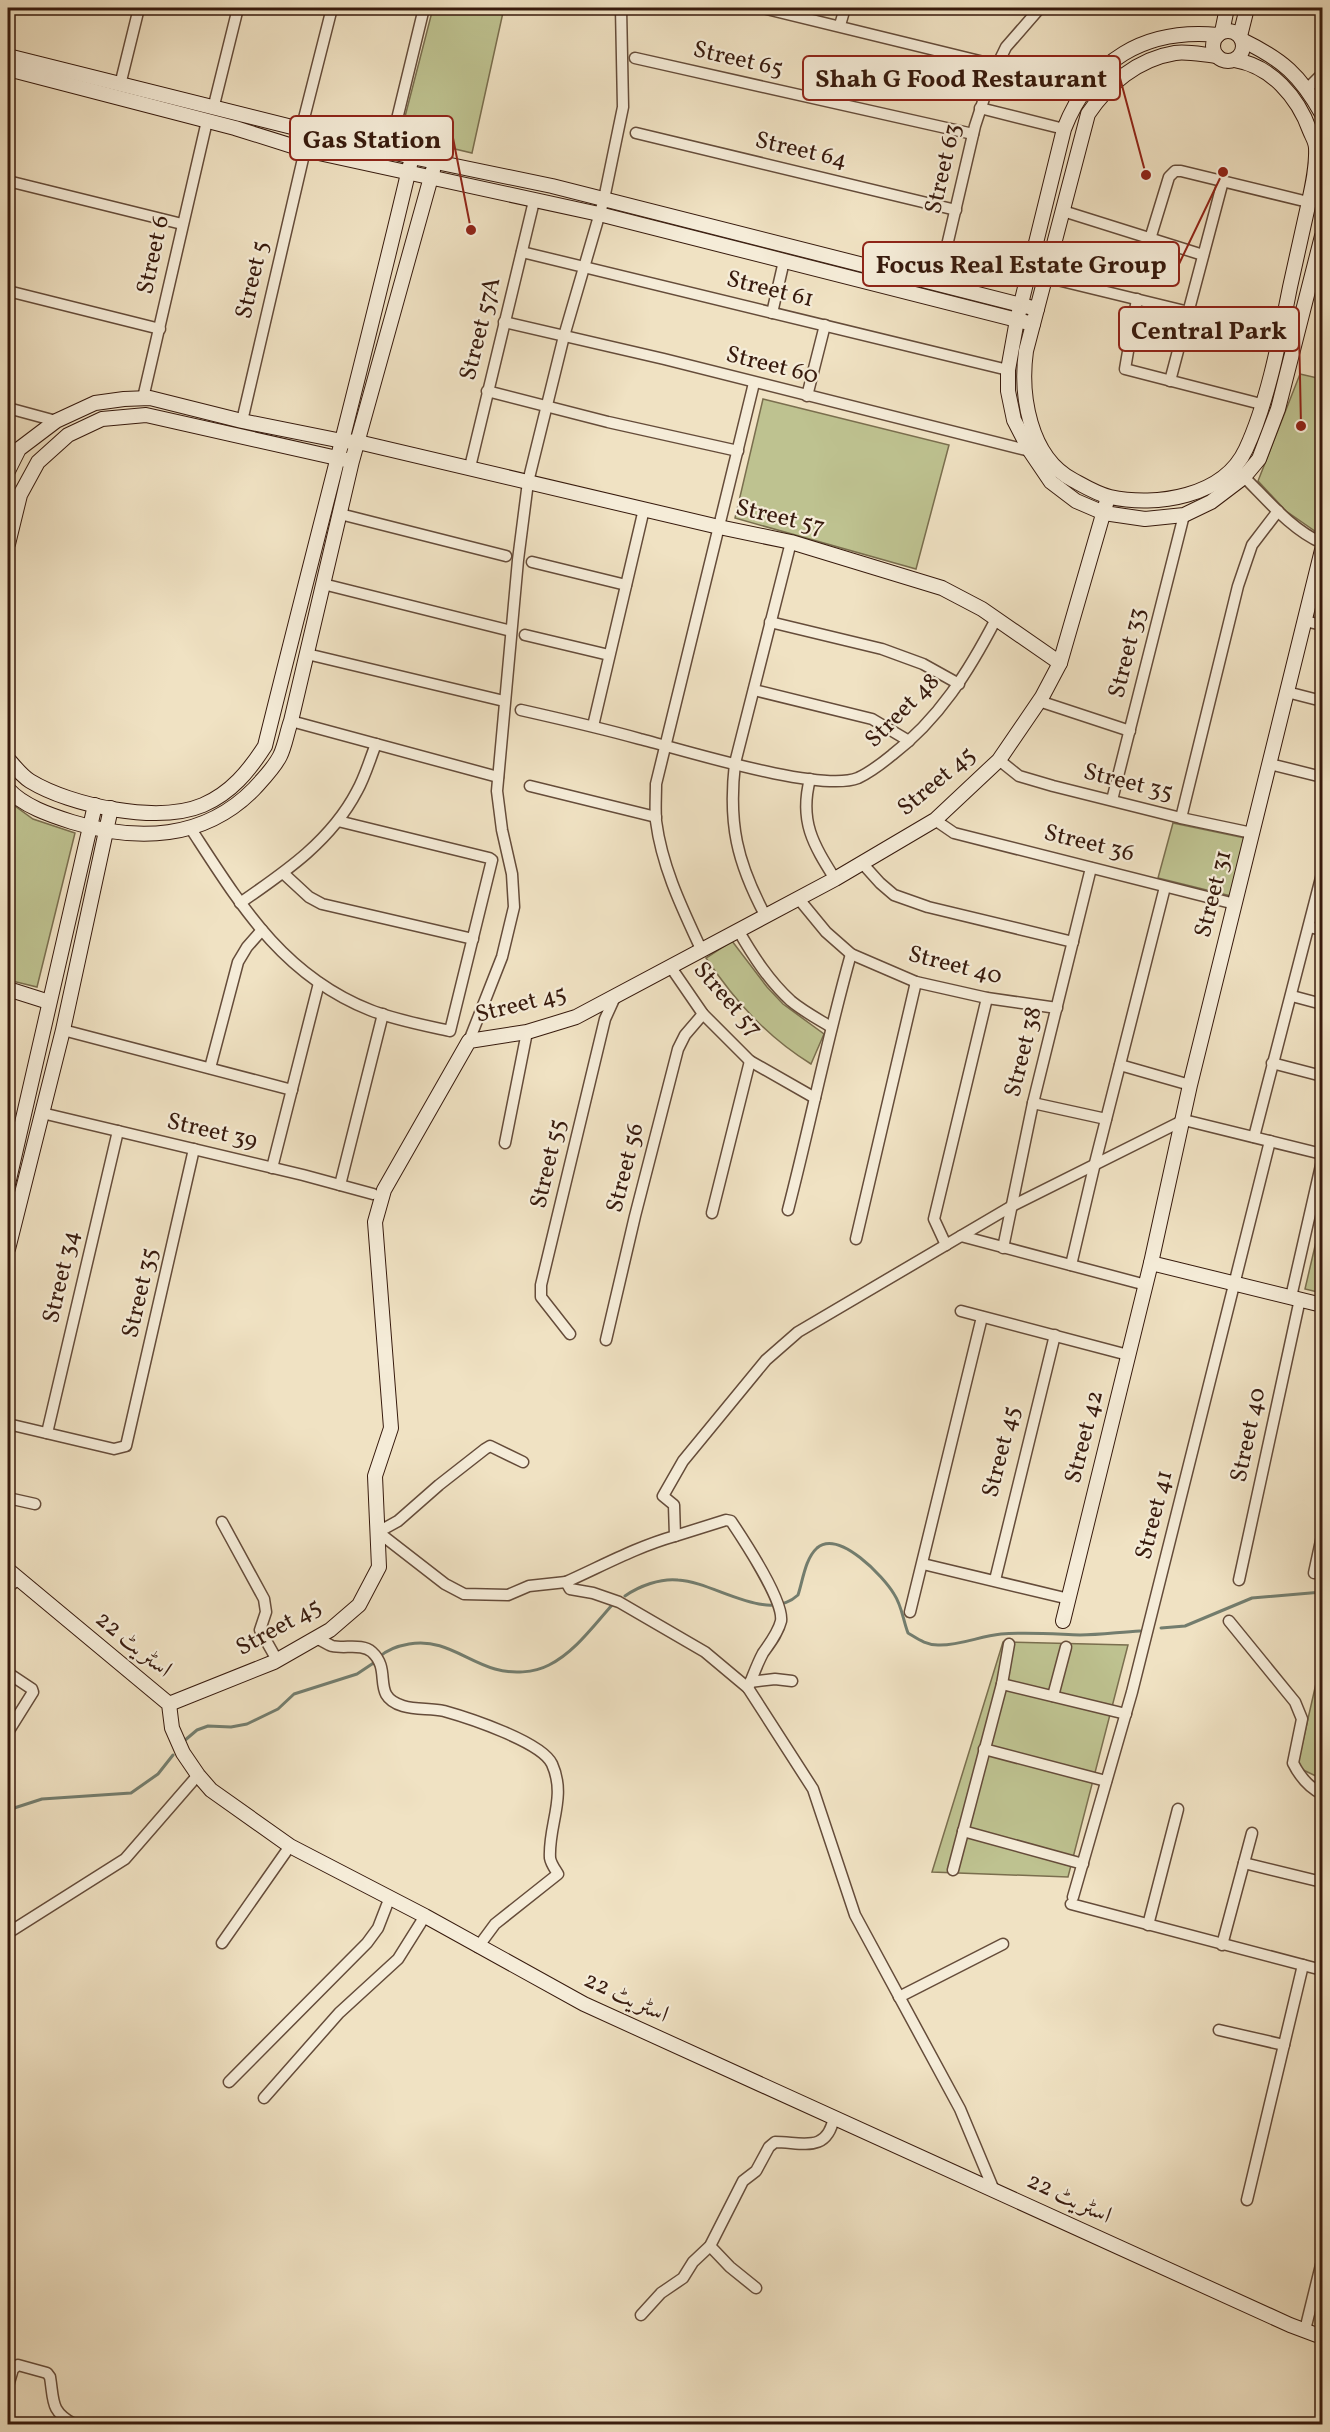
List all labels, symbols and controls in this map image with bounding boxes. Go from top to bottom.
street label: Street 65 [690,33,786,87]
callout: Shah G Food Restaurant [803,56,1120,100]
text: Shah G Food Restaurant [815,62,1107,98]
callout: Gas Station [290,116,453,160]
street label: Street 63 [917,120,971,218]
text: Gas Station [303,123,441,159]
street label: Street 64 [752,124,850,178]
street label: Street 6 [129,212,179,298]
street label: Street 5 [228,238,278,322]
callout: Focus Real Estate Group [863,242,1179,286]
text: Focus Real Estate Group [875,248,1167,284]
street label: Street 61 [723,263,817,317]
street label: Street 57A [452,274,510,384]
callout: Central Park [1119,307,1299,351]
text: Central Park [1131,314,1287,350]
street label: Street 60 [722,338,822,394]
street label: Street 57 [732,491,828,545]
street label: Street 33 [1100,604,1156,702]
street label: Street 48 [858,666,948,756]
street label: Street 45 [891,739,983,825]
street label: Street 35 [1079,755,1177,811]
street label: Street 36 [1040,816,1138,872]
street label: Street 31 [1187,847,1241,941]
street label: Street 40 [904,938,1006,994]
street label: Street 57 [684,955,770,1045]
street label: Street 45 [472,977,570,1033]
street label: Street 38 [996,1003,1052,1101]
street label: Street 39 [163,1105,261,1159]
street label: Street 55 [522,1116,576,1212]
street label: Street 56 [598,1120,654,1216]
street label: Street 34 [35,1227,89,1327]
street label: Street 35 [114,1245,168,1341]
street label: Street 40 [1222,1385,1276,1485]
street label: Street 42 [1057,1387,1113,1487]
street label: Street 45 [974,1403,1030,1501]
street label: Street 41 [1127,1467,1183,1563]
street label: Street 45 [230,1591,328,1665]
street label: اسٹریٹ 22 [87,1603,179,1687]
street label: اسٹریٹ 22 [578,1964,674,2032]
street label: اسٹریٹ 22 [1021,2165,1117,2233]

